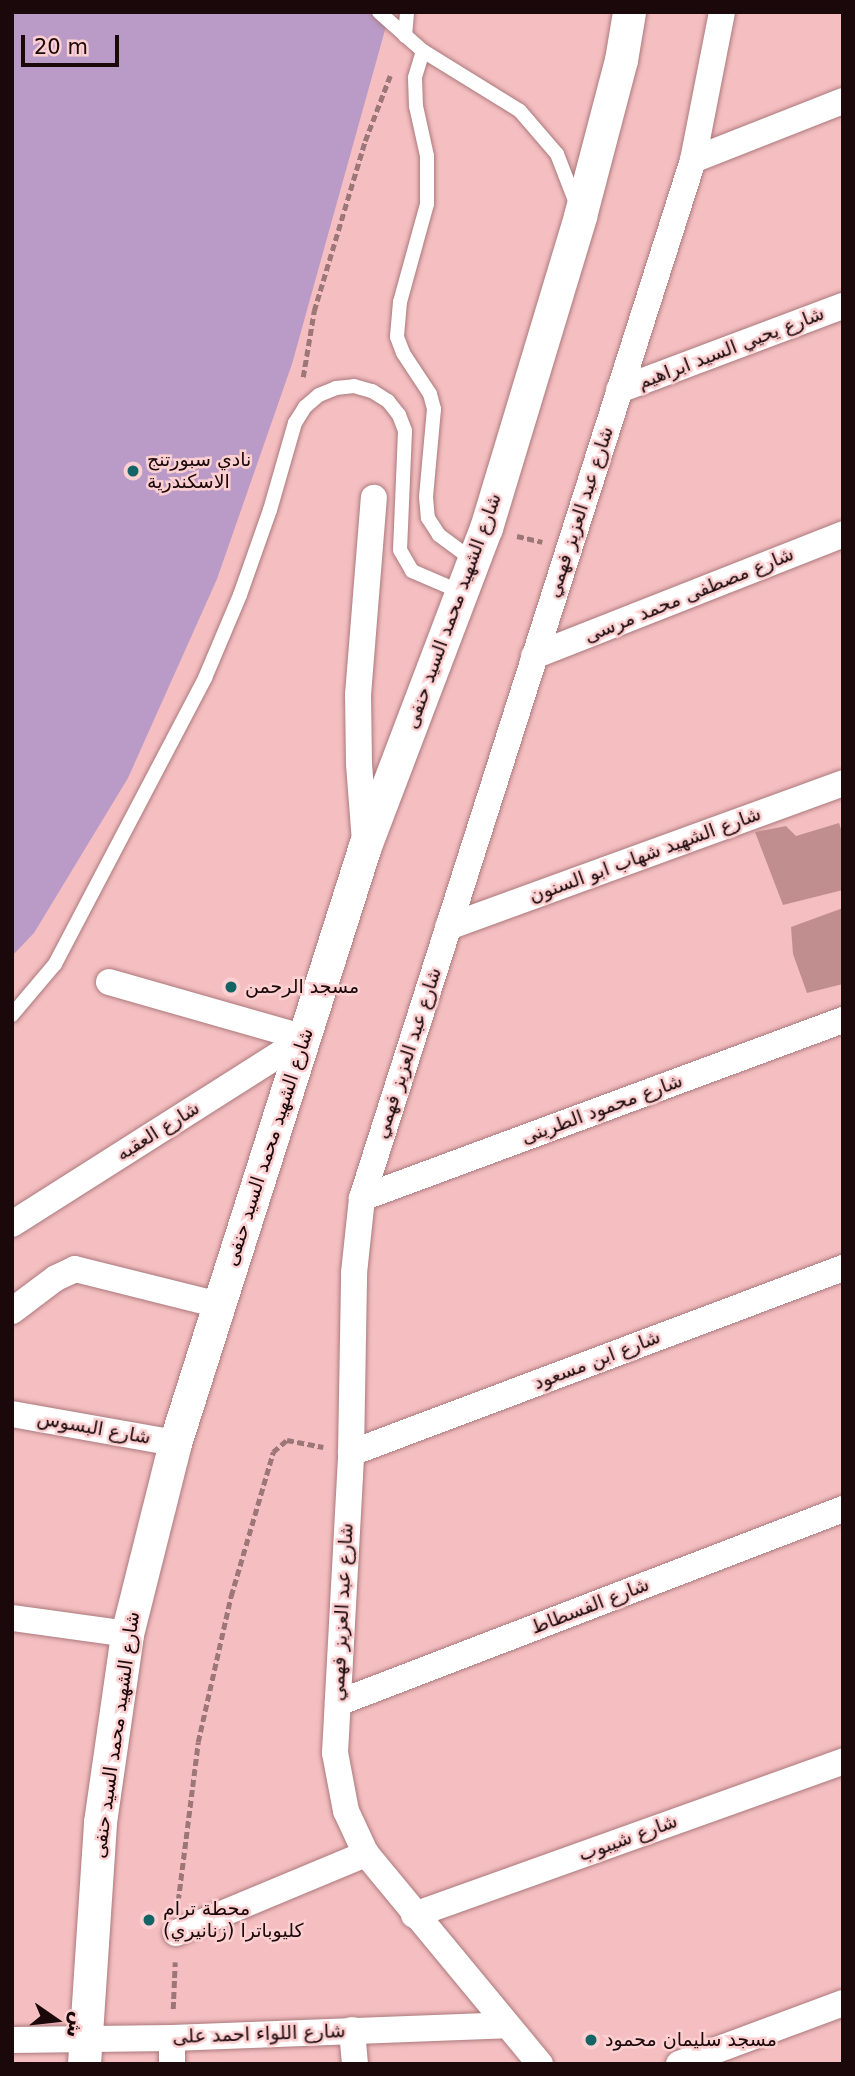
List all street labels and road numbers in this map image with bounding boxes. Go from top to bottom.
street label: شارع يحيي السيد ابراهيم [635,302,827,394]
street label: شارع عبد العزيز فهمي [542,424,618,600]
street label: شارع الشهيد محمد السيد حنفى [400,490,506,732]
street label: شارع مصطفى محمد مرسى [581,543,797,647]
street label: شارع الشهيد شهاب ابو السنون [526,802,764,908]
street label: شارع عبد العزيز فهمي [370,965,446,1141]
street label: شارع الشهيد محمد السيد حنفى [220,1025,318,1269]
street label: شارع محمود الطرينى [518,1069,686,1149]
street label: شارع العقبه [112,1096,204,1166]
street label: شارع ابن مسعود [530,1325,664,1395]
street label: شارع البسوس [35,1407,153,1449]
street label: شارع عبد العزيز فهمي [326,1522,358,1702]
street label: شارع الفسطاط [528,1573,652,1639]
street label: شارع الشهيد محمد السيد حنفى [87,1610,145,1860]
street label: شارع شيبوب [576,1810,680,1866]
street label: شارع اللواء احمد على [172,2020,346,2048]

